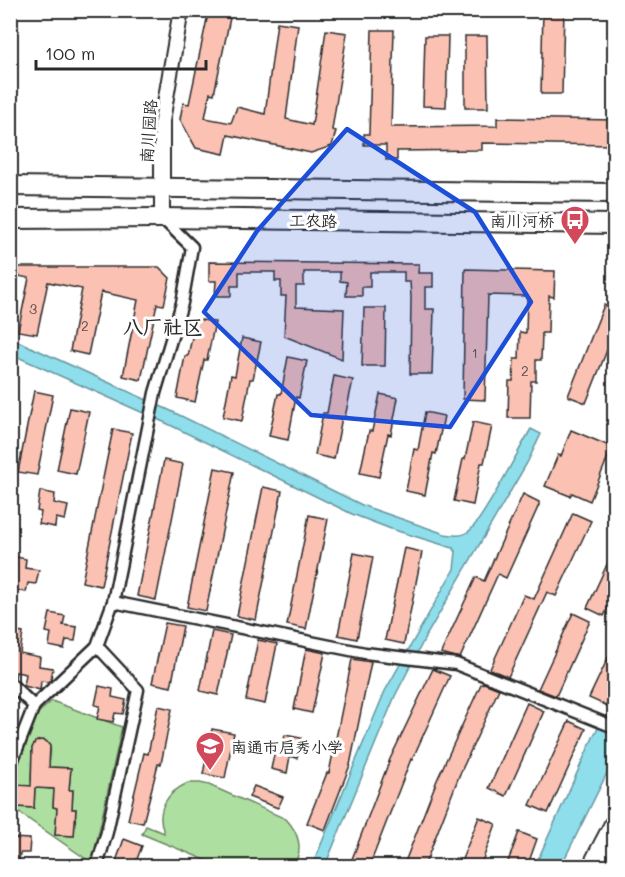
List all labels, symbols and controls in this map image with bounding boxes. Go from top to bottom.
scale bar [36,33,206,71]
text: 100 m [45,41,95,65]
street label: 南川园路 [135,98,161,164]
bus stop icon: 南川河桥 [559,204,591,246]
street label: 工农路 [289,209,337,231]
place label: 南川河桥 [490,210,554,231]
house number: 3 [29,299,37,318]
district label: 八厂社区 [123,313,203,339]
house number: 2 [81,316,89,335]
house number: 1 [472,343,478,362]
house number: 2 [521,361,529,380]
school or university icon: 南通市启秀小学 [194,730,226,772]
place label: 南通市启秀小学 [231,736,343,757]

